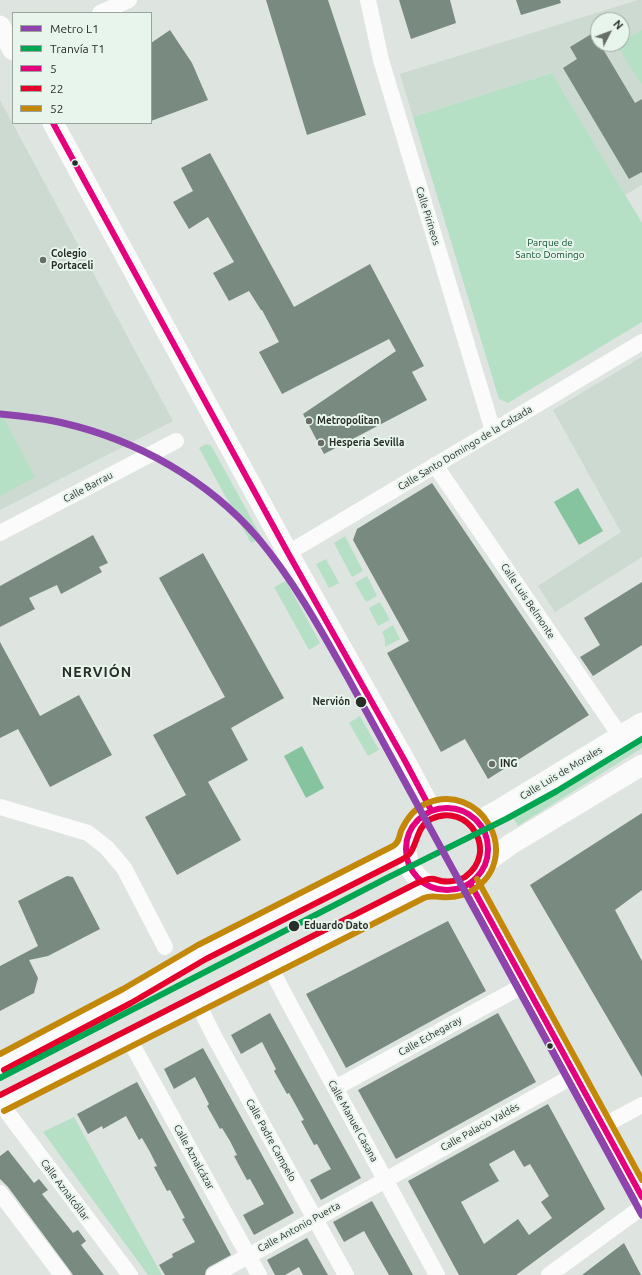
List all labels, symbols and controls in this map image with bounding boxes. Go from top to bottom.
legend [12,12,152,124]
north arrow [590,12,630,52]
text: N [611,18,625,32]
text: Metro L1 [50,22,99,35]
text: Tranvía T1 [50,42,105,55]
text: 5 [50,62,57,75]
text: 22 [50,82,64,95]
text: 52 [50,102,64,115]
unlabelled marker [70,158,80,168]
street label: Calle Pirineos [413,185,443,247]
park label: Parque de Santo Domingo [515,237,585,260]
place label: Colegio Portaceli [51,248,93,272]
marker: Colegio Portaceli [38,255,48,265]
street label: Calle Santo Domingo de la Calzada [396,403,534,493]
place label: Metropolitan [317,415,379,427]
marker: Metropolitan [304,416,314,426]
place label: Hesperia Sevilla [329,437,404,449]
marker: Hesperia Sevilla [316,438,326,448]
street label: Calle Barrau [61,469,115,505]
street label: Calle Luis Belmonte [498,561,558,641]
district label: NERVIÓN [62,664,132,680]
marker: Nervión [354,695,368,709]
place label: Nervión [312,696,350,708]
street label: Calle Luis de Morales [518,744,604,802]
place label: ING [500,758,517,770]
marker: ING [487,759,497,769]
marker: Eduardo Dato [287,919,301,933]
place label: Eduardo Dato [304,920,368,932]
street label: Calle Echegaray [396,1014,464,1058]
unlabelled marker [545,1041,555,1051]
street label: Calle Manuel Casana [326,1078,380,1164]
street label: Calle Padre Campelo [243,1097,299,1183]
street label: Calle Palacio Valdés [439,1100,521,1154]
street label: Calle Aznalcázar [171,1122,217,1192]
street label: Calle Aznalcóllar [38,1157,92,1223]
street label: Calle Antonio Puerta [256,1199,342,1255]

